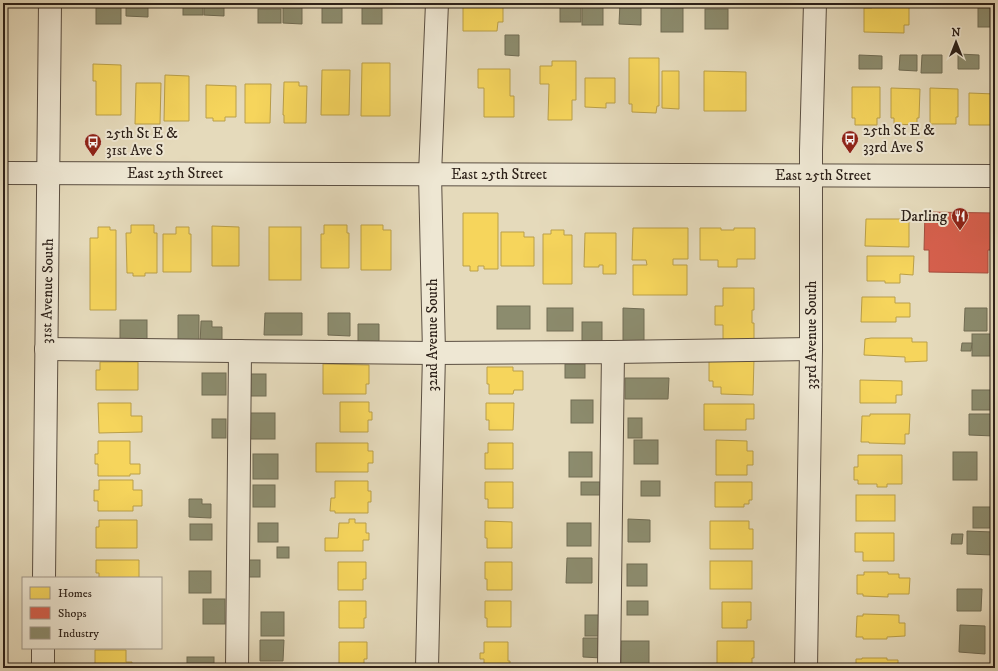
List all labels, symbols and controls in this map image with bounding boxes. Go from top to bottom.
north arrow [936,22,976,62]
text: N [951,26,961,40]
place label: 25th St E & 33rd Ave S [863,121,935,157]
place label: 25th St E & 31st Ave S [106,124,178,160]
bus stop icon: 25th St E & 33rd Ave S [840,129,860,154]
bus stop icon: 25th St E & 31st Ave S [83,132,103,157]
street label: East 25th Street [127,164,223,183]
street label: East 25th Street [451,165,547,184]
street label: East 25th Street [775,166,871,185]
restaurant icon: Darling [950,206,970,231]
place label: Darling [900,207,948,226]
street label: 31st Avenue South [37,238,58,344]
street label: 32nd Avenue South [423,278,442,392]
street label: 33rd Avenue South [802,280,821,389]
legend [22,577,162,649]
text: Homes [58,586,92,601]
text: Shops [58,606,86,621]
text: Industry [58,626,99,641]

